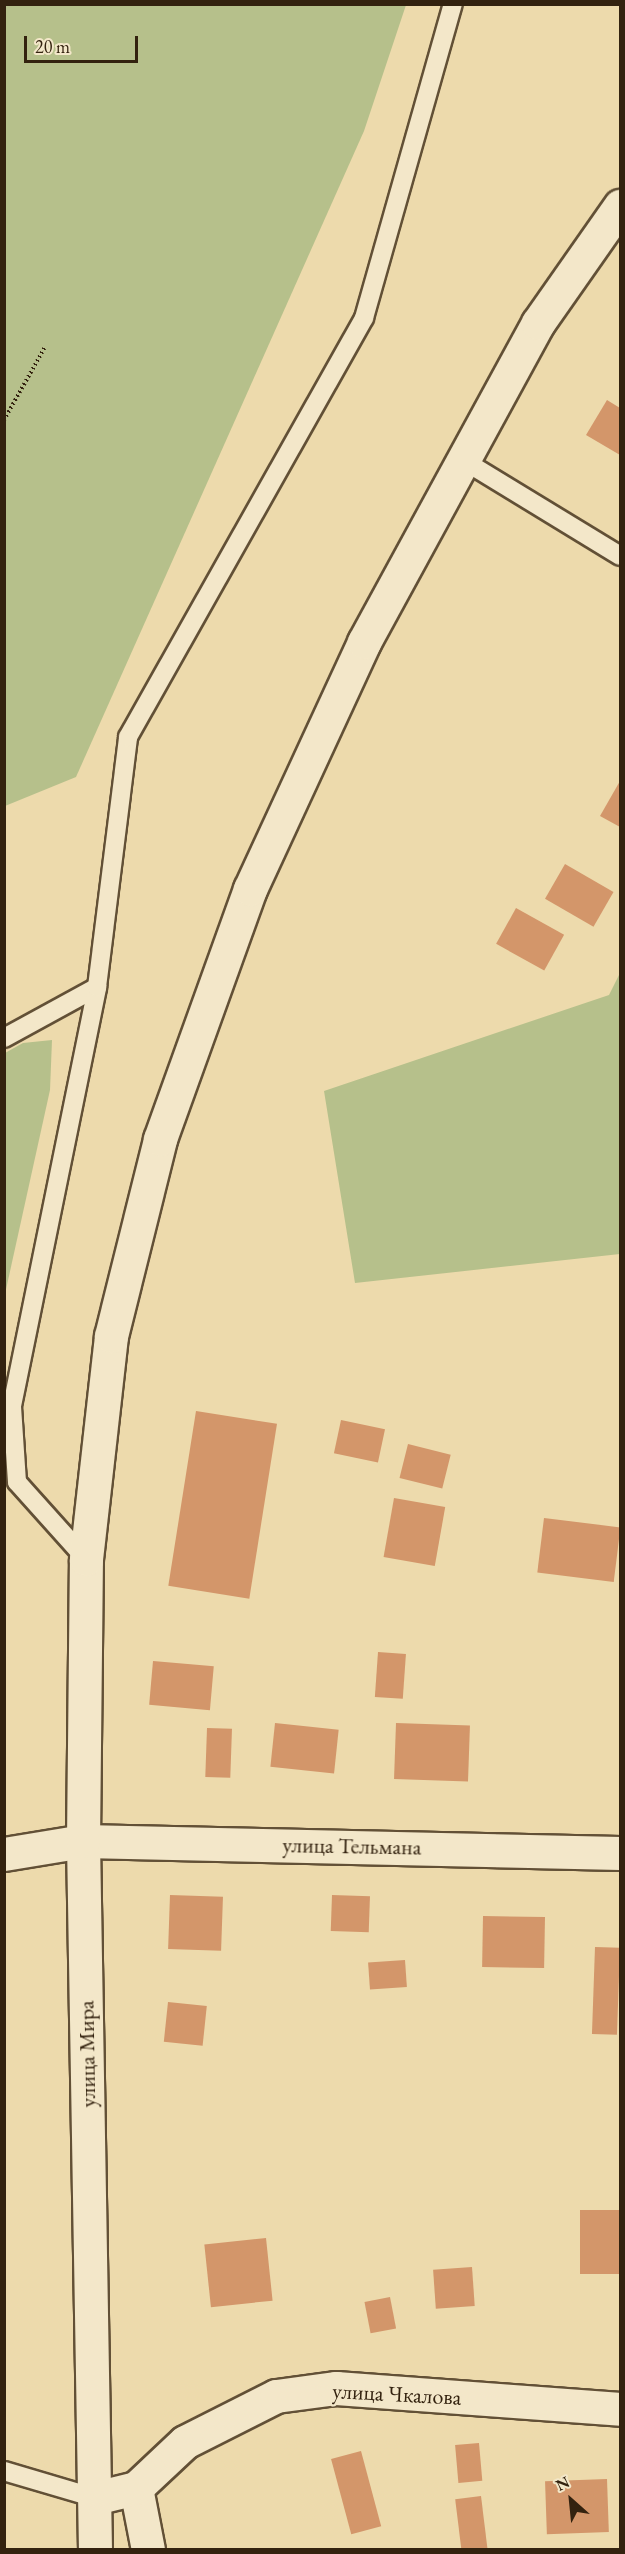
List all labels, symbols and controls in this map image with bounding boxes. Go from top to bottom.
scale bar [27,24,141,62]
text: 20 m [35,35,70,58]
street label: улица Тельмана [282,1832,422,1860]
street label: улица Мира [73,2000,101,2108]
street label: улица Чкалова [332,2377,462,2411]
north arrow [541,2470,601,2530]
text: N [552,2471,573,2496]

